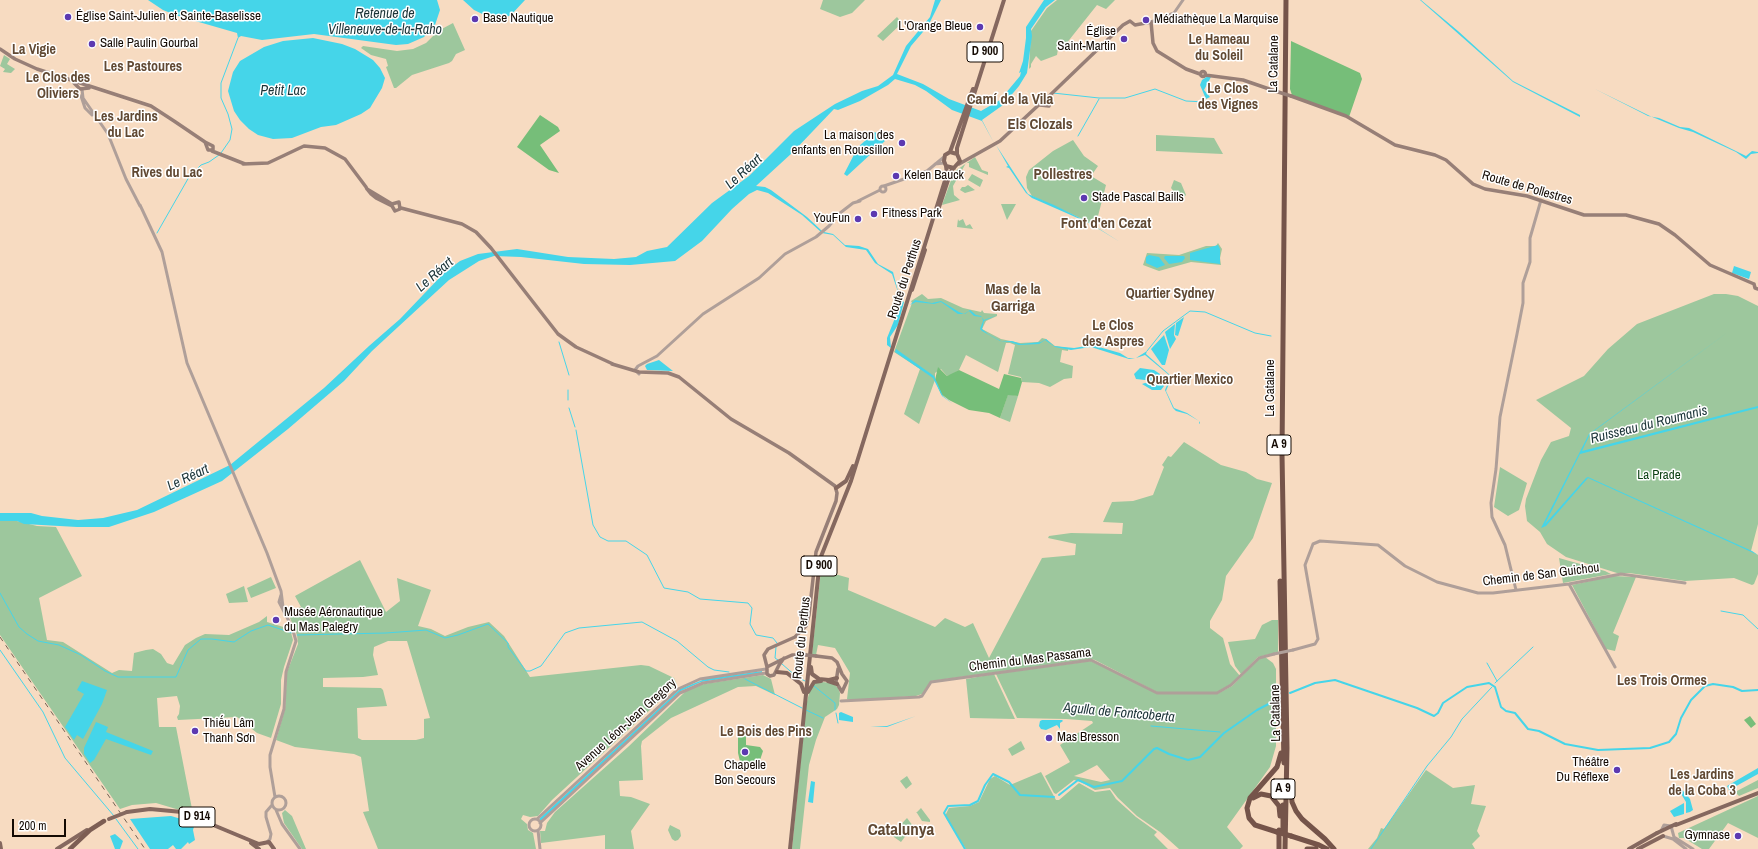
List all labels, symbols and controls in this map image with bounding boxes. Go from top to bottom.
water label: Retenue de Villeneuve-de-la-Raho [328,6,442,38]
place label: Église Saint-Julien et Sainte-Baselisse [76,9,261,25]
place label: Base Nautique [483,11,554,27]
marker: Église Saint-Julien et Sainte-Baselisse [63,12,73,22]
place label: Médiathèque La Marquise [1154,12,1278,28]
marker: Base Nautique [470,14,480,24]
marker: Médiathèque La Marquise [1141,15,1151,25]
place label: L'Orange Bleue [898,19,972,35]
marker: L'Orange Bleue [975,22,985,32]
place label: Église Saint-Martin [1057,24,1116,55]
district label: Le Hameau du Soleil [1188,32,1250,64]
marker: Église Saint-Martin [1119,34,1129,44]
street label: La Catalane [1266,35,1282,93]
place label: Salle Paulin Gourbal [100,36,198,52]
marker: Salle Paulin Gourbal [87,39,97,49]
district label: La Vigie [12,42,56,58]
road number: D 900 [967,42,1003,62]
district label: Les Pastoures [104,59,182,75]
district label: Le Clos des Oliviers [26,70,90,102]
district label: Le Clos des Vignes [1198,81,1258,114]
water label: Petit Lac [260,83,306,99]
district label: Camí de la Vila [967,91,1053,109]
district label: Les Jardins du Lac [94,109,158,142]
district label: Els Clozals [1008,116,1072,134]
place label: La maison des enfants en Roussillon [791,128,894,159]
marker: La maison des enfants en Roussillon [897,138,907,148]
water label: Le Réart [722,151,766,193]
district label: Rives du Lac [132,165,202,181]
district label: Pollestres [1034,166,1092,184]
place label: Kelen Bauck [904,168,964,184]
street label: Route de Pollestres [1480,168,1574,208]
marker: Kelen Bauck [891,171,901,181]
place label: Stade Pascal Baills [1092,190,1184,206]
marker: Stade Pascal Baills [1079,193,1089,203]
place label: Fitness Park [882,206,942,222]
marker: Fitness Park [869,209,879,219]
place label: YouFun [814,211,850,227]
marker: YouFun [853,214,863,224]
district label: Font d'en Cezat [1061,215,1151,233]
street label: Route du Perthus [885,237,925,321]
water label: Le Réart [413,254,457,296]
district label: Mas de la Garriga [985,281,1041,316]
district label: Quartier Sydney [1126,286,1214,302]
district label: Le Clos des Aspres [1082,318,1144,350]
street label: La Catalane [1263,359,1279,417]
district label: Quartier Mexico [1147,372,1233,388]
water label: Ruisseau du Roumanis [1589,402,1709,448]
road number: A 9 [1267,435,1291,455]
water label: Le Réart [164,461,212,495]
park label: La Prade [1637,468,1681,484]
road number: D 900 [801,556,837,576]
street label: Chemin de San Guichou [1482,560,1600,590]
street label: Route du Perthus [790,596,814,680]
place label: Musée Aéronautique du Mas Palegry [284,605,383,636]
marker: Musée Aéronautique du Mas Palegry [271,615,281,625]
street label: Chemin du Mas Passama [968,645,1092,675]
district label: Les Trois Ormes [1617,673,1707,689]
street label: Avenue Léon-Jean Gregory [572,675,680,775]
street label: La Catalane [1268,684,1284,742]
water label: Agulla de Fontcoberta [1063,700,1175,726]
place label: Thiếu Lâm Thanh Sơn [203,716,255,747]
district label: Le Bois des Pins [720,724,812,740]
marker: Thiếu Lâm Thanh Sơn [190,726,200,736]
place label: Mas Bresson [1057,730,1119,746]
marker: Mas Bresson [1044,733,1054,743]
marker: Chapelle Bon Secours [740,747,750,757]
place label: Théâtre Du Réflexe [1556,755,1609,786]
place label: Chapelle Bon Secours [714,758,776,789]
marker: Théâtre Du Réflexe [1612,765,1622,775]
district label: Les Jardins de la Coba 3 [1668,767,1736,800]
road number: A 9 [1271,779,1295,799]
road number: D 914 [179,807,215,827]
scale bar [14,811,68,837]
text: 200 m [19,818,46,834]
district label: Catalunya [868,820,934,840]
place label: Gymnase [1684,828,1730,844]
marker: Gymnase [1733,831,1743,841]

